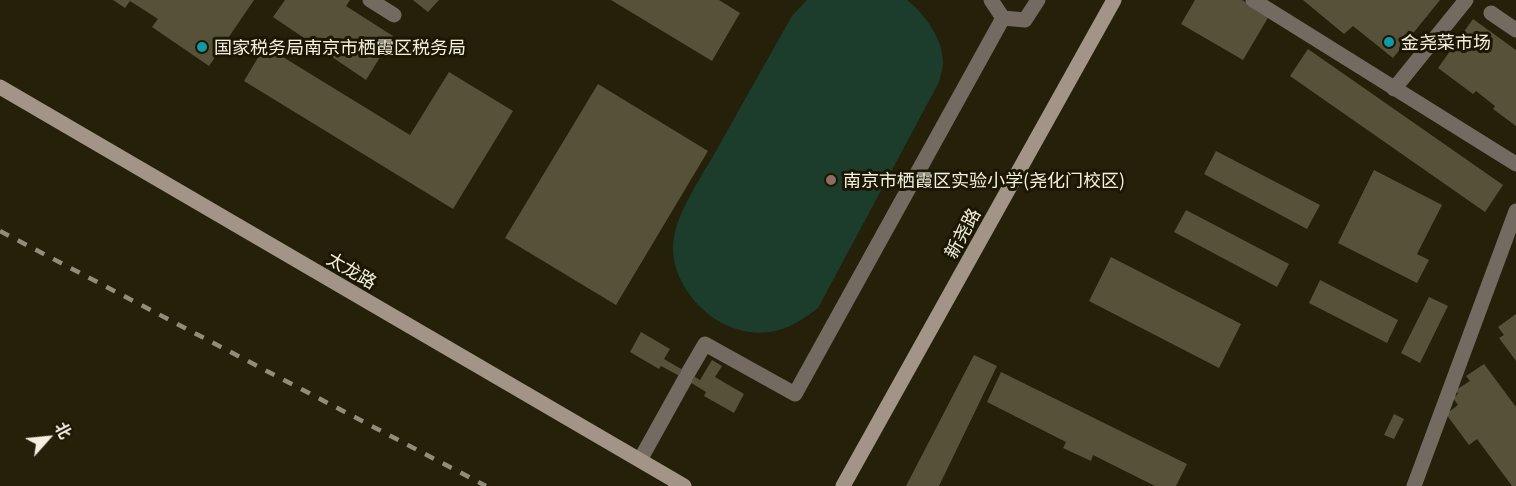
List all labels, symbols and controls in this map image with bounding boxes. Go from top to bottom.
place label: 金尧菜市场 [1401,31,1491,53]
marker: 金尧菜市场 [1382,35,1396,49]
place label: 国家税务局南京市栖霞区税务局 [214,36,466,58]
marker: 国家税务局南京市栖霞区税务局 [195,40,209,54]
place label: 南京市栖霞区实验小学(尧化门校区) [843,169,1125,191]
marker: 南京市栖霞区实验小学(尧化门校区) [824,173,838,187]
street label: 新尧路 [939,204,985,262]
street label: 太龙路 [323,247,381,293]
north arrow [18,408,78,468]
text: 北 [50,417,78,442]

